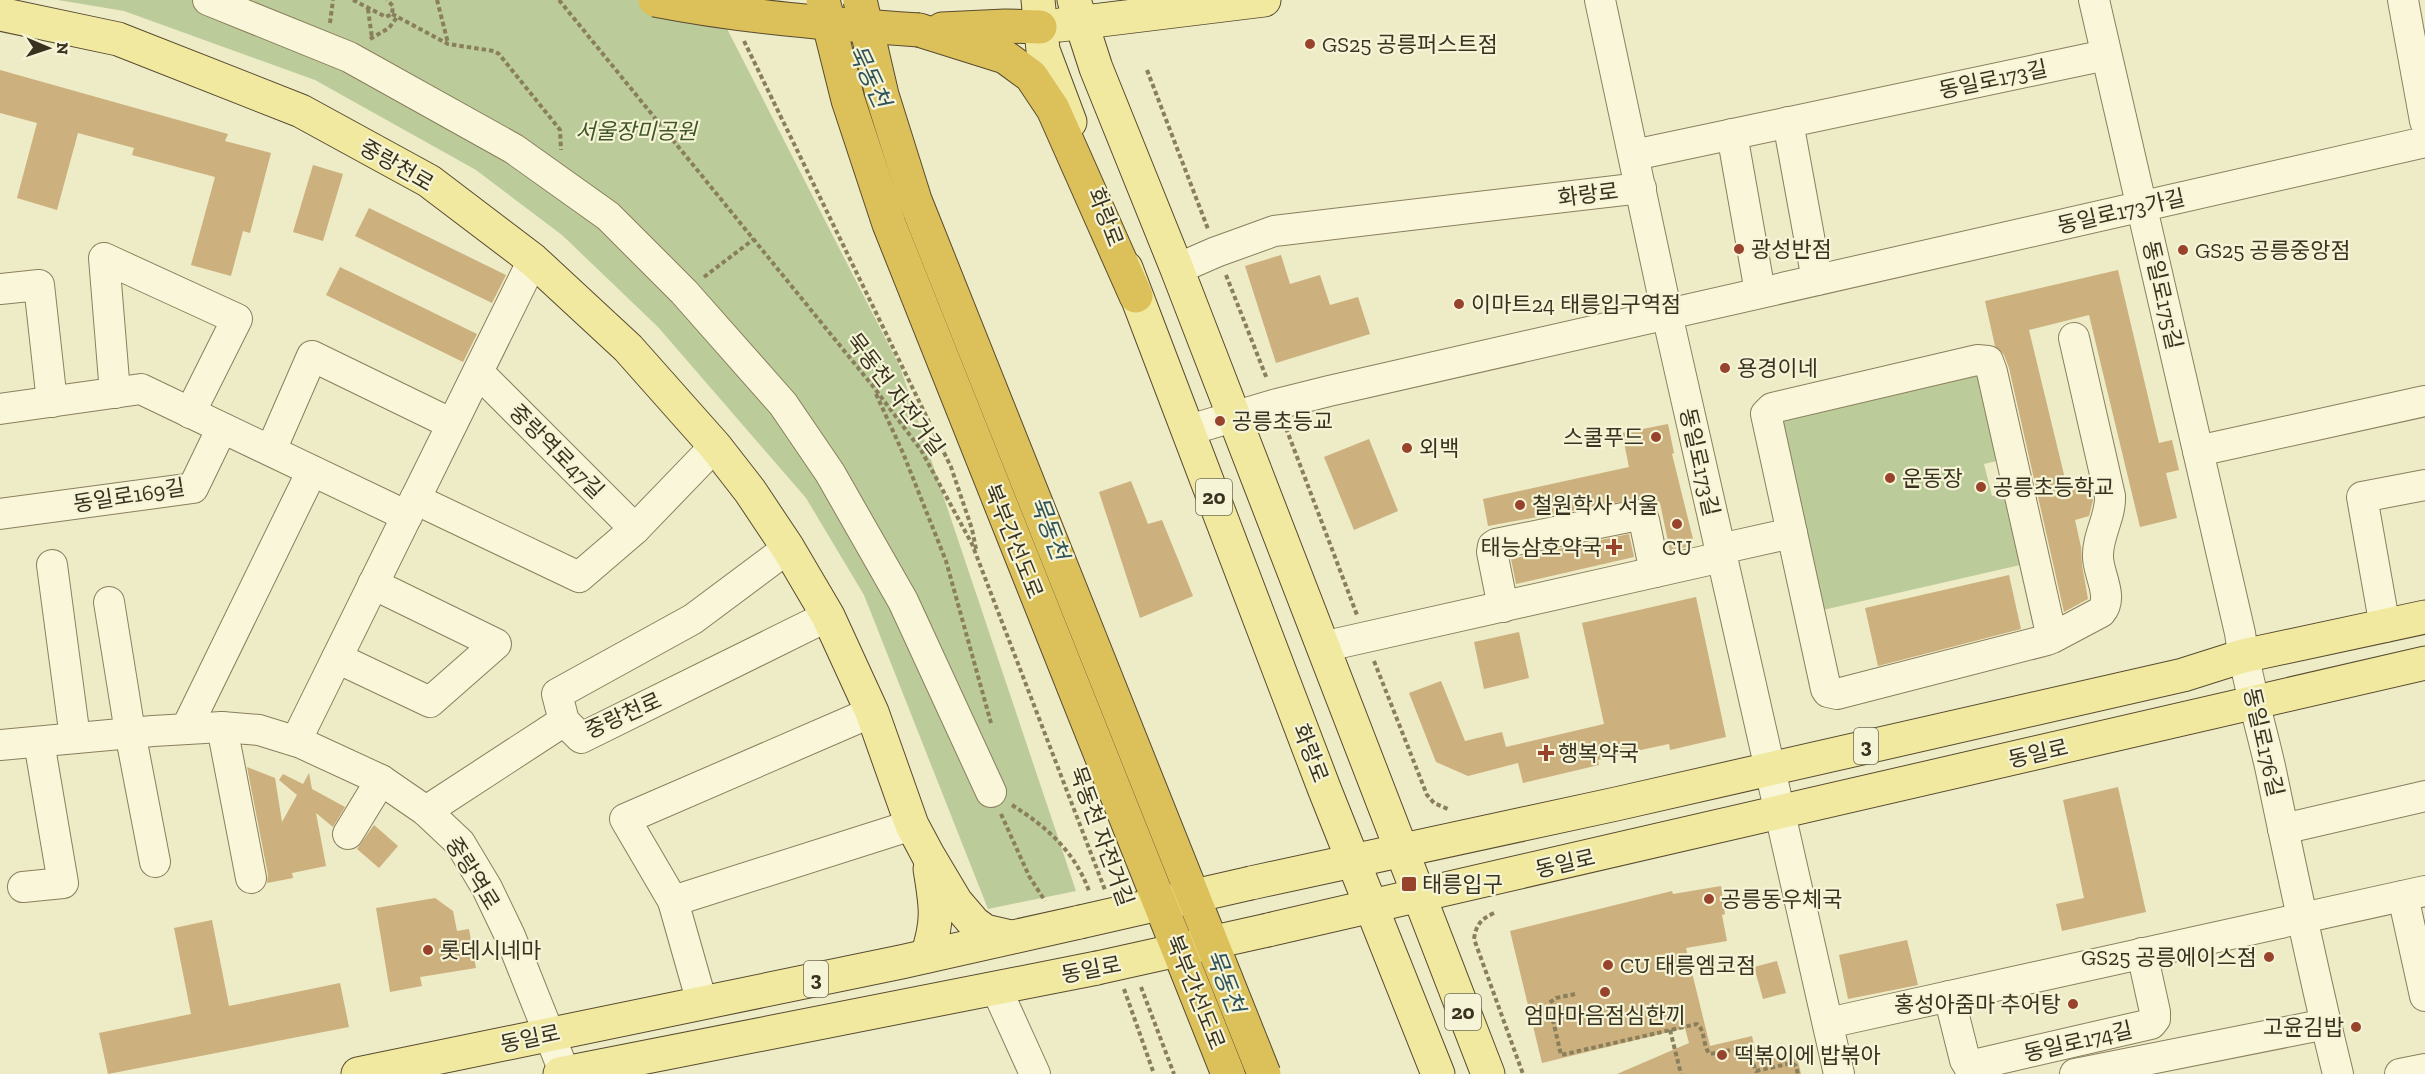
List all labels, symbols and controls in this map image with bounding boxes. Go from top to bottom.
north arrow [18,18,78,78]
place label: GS25 공릉퍼스트점 [1322,31,1498,58]
marker: GS25 공릉퍼스트점 [1303,37,1317,51]
water label: 묵동천 [842,40,898,115]
text: N [53,42,72,55]
street label: 동일로173길 [1936,55,2050,104]
park label: 서울장미공원 [575,118,698,145]
street label: 중랑천로 [355,133,439,197]
street label: 화랑로 [1556,177,1620,212]
street label: 화랑로 [1082,184,1129,250]
street label: 동일로173가길 [2055,184,2188,239]
place label: 광성반점 [1751,236,1832,263]
place label: GS25 공릉중앙점 [2195,237,2351,264]
street label: 동일로175길 [2137,238,2188,352]
marker: 광성반점 [1732,242,1746,256]
marker: GS25 공릉중앙점 [2176,243,2190,257]
place label: 이마트24 태릉입구역점 [1471,291,1681,318]
marker: 이마트24 태릉입구역점 [1452,297,1466,311]
street label: 묵동천 자전거길 [841,328,951,461]
place label: 용경이네 [1737,355,1818,382]
marker: 용경이네 [1718,361,1732,375]
street label: 중랑역로47길 [504,398,610,504]
street label: 동일로173길 [1674,405,1725,519]
place label: 공릉초등교 [1232,408,1333,435]
marker: 공릉초등교 [1213,414,1227,428]
place label: 스쿨푸드 [1563,424,1644,451]
marker: 스쿨푸드 [1649,430,1663,444]
place label: 외백 [1419,435,1459,462]
marker: 외백 [1400,441,1414,455]
place label: 운동장 [1902,465,1963,492]
marker: 운동장 [1883,471,1897,485]
street label: 동일로169길 [71,473,187,518]
place label: 공릉초등학교 [1993,474,2114,501]
road number: 20 [1196,479,1232,515]
street label: 북부간선도로 [978,480,1049,603]
marker: 공릉초등학교 [1974,480,1988,494]
water label: 묵동천 [1024,492,1076,567]
place label: 철원학사 서울 [1532,492,1658,519]
marker: 철원학사 서울 [1513,498,1527,512]
marker: CU [1670,517,1684,531]
place label: 태능삼호약국 [1481,534,1602,561]
place label: CU [1662,534,1692,561]
marker: 태능삼호약국 [1607,540,1621,554]
street label: 동일로176길 [2238,685,2289,799]
street label: 중랑천로 [581,687,666,744]
street label: 화랑로 [1287,720,1334,786]
road number: 3 [1854,728,1878,764]
street label: 동일로 [2005,734,2071,773]
place label: 행복약국 [1558,740,1639,767]
marker: 행복약국 [1539,746,1553,760]
street label: 묵동천 자전거길 [1064,763,1139,910]
street label: 중랑역로 [440,832,505,915]
street label: 동일로 [1532,844,1598,883]
place label: 태릉입구 [1422,871,1503,898]
marker: 태릉입구 [1400,875,1418,893]
place label: 공릉동우체국 [1721,886,1842,913]
marker: 공릉동우체국 [1702,892,1716,906]
street label: 북부간선도로 [1160,931,1231,1054]
place label: 롯데시네마 [440,937,541,964]
marker: 롯데시네마 [421,943,435,957]
place label: GS25 공릉에이스점 [2081,944,2257,971]
water label: 묵동천 [1200,945,1252,1020]
street label: 동일로 [1059,950,1123,989]
marker: GS25 공릉에이스점 [2262,950,2276,964]
place label: CU 태릉엠코점 [1620,952,1756,979]
marker: CU 태릉엠코점 [1601,958,1615,972]
road number: 3 [804,961,828,997]
marker: 엄마마음점심한끼 [1598,985,1612,999]
place label: 홍성아줌마 추어탕 [1894,991,2061,1018]
road number: 20 [1445,994,1481,1030]
marker: 홍성아줌마 추어탕 [2066,997,2080,1011]
place label: 엄마마음점심한끼 [1524,1002,1686,1029]
place label: 고윤김밥 [2263,1014,2344,1041]
street label: 동일로174길 [2021,1016,2135,1067]
street label: 동일로 [498,1019,563,1058]
marker: 고윤김밥 [2349,1020,2363,1034]
place label: 떡볶이에 밥볶아 [1734,1042,1881,1069]
marker: 떡볶이에 밥볶아 [1715,1048,1729,1062]

